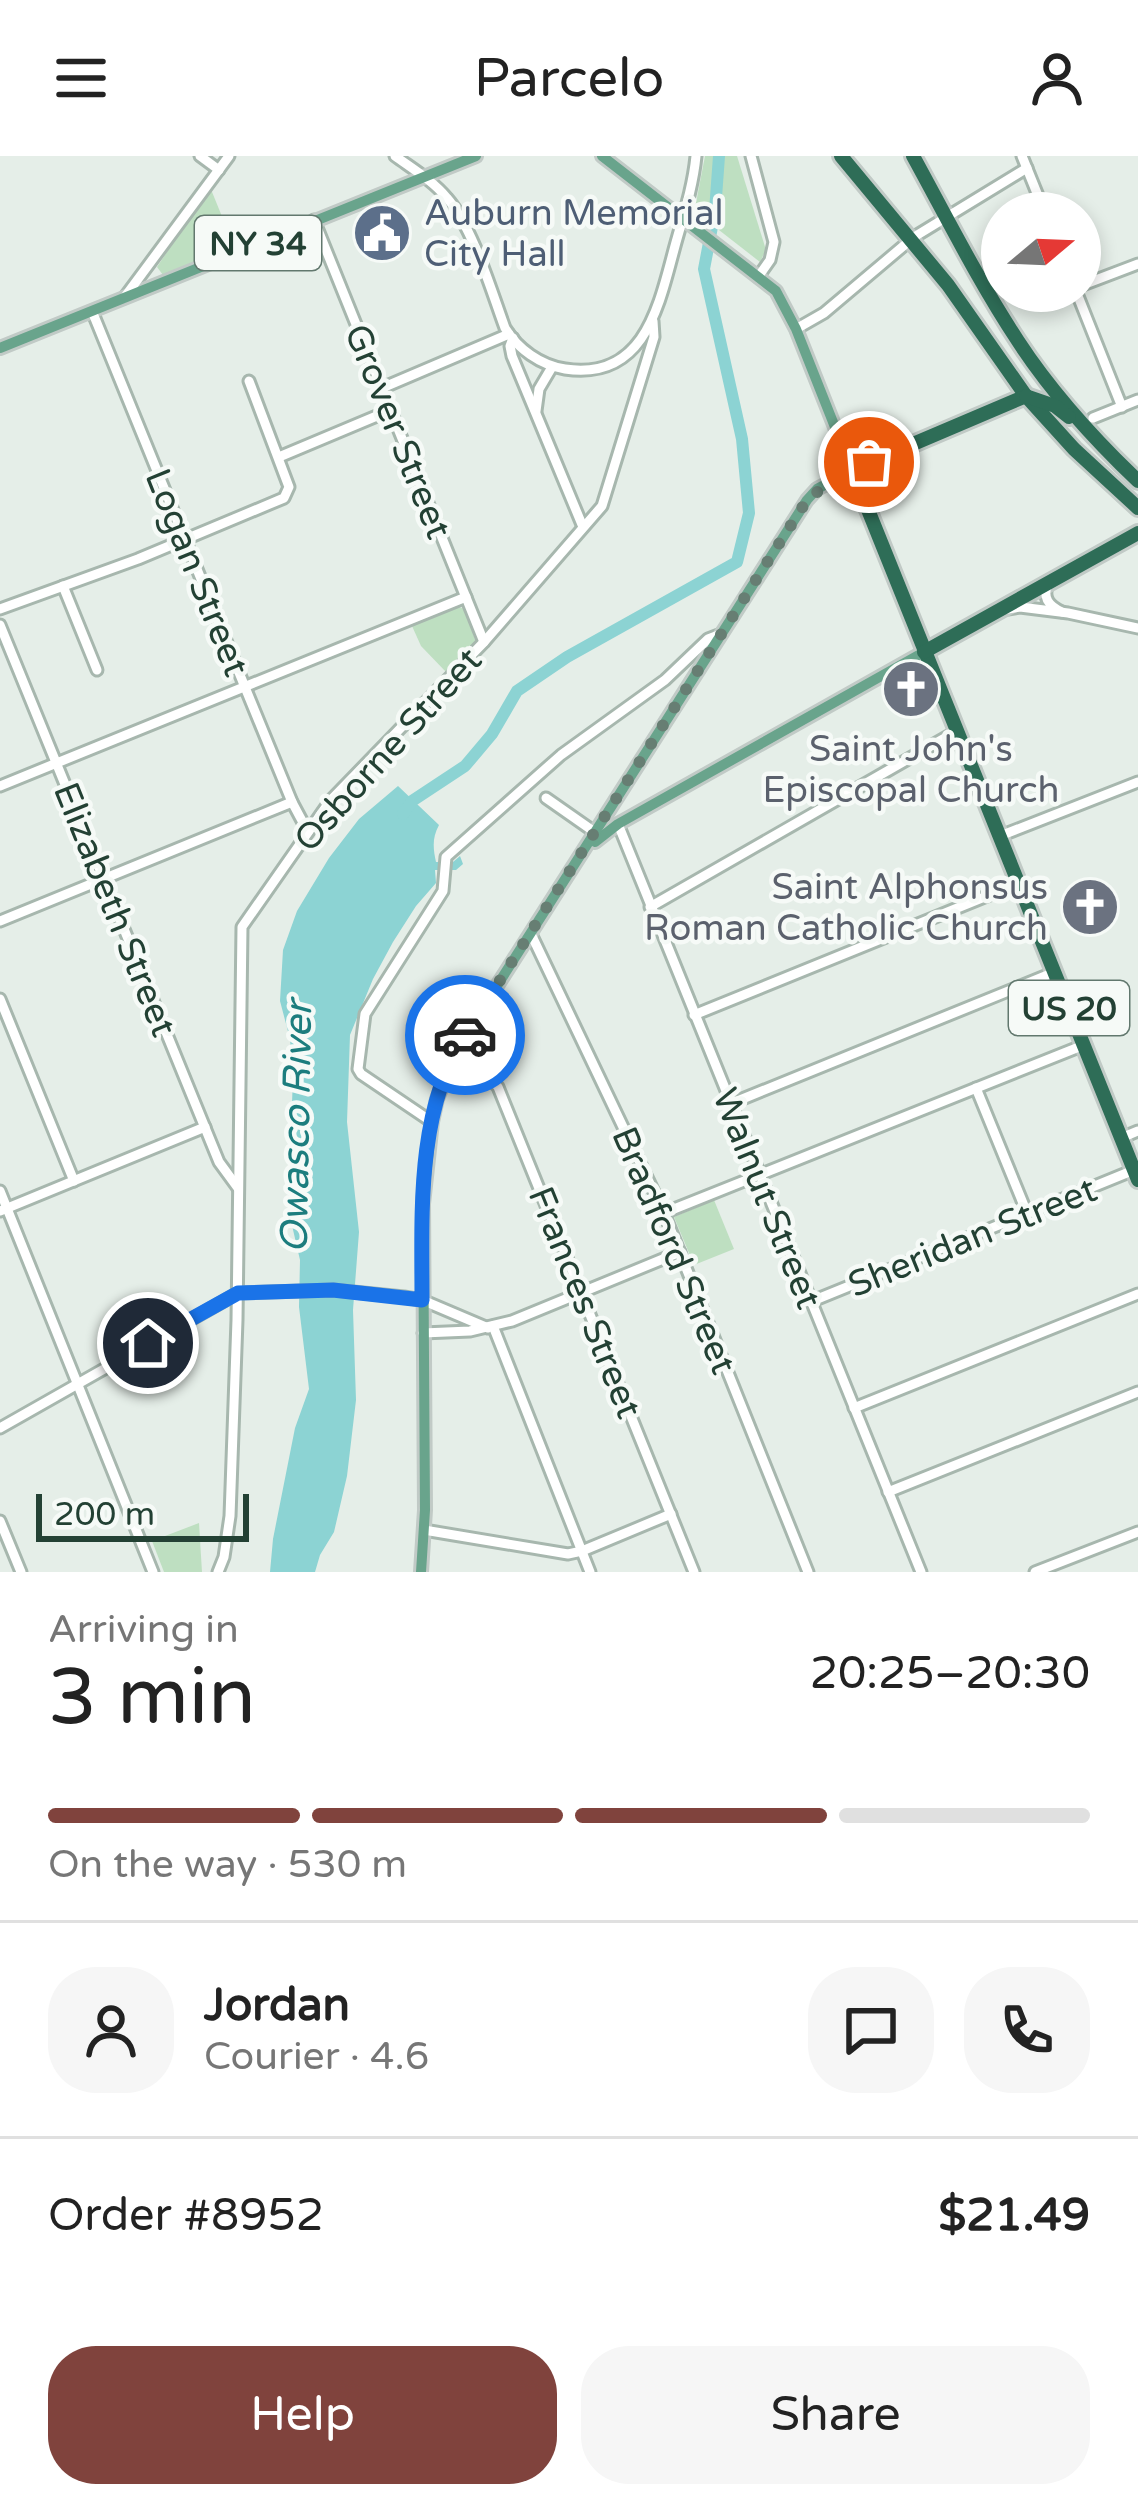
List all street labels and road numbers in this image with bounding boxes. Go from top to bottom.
road number: NY 34 [195,216,321,270]
street label: Grover Street [335,318,460,545]
street label: Logan Street [136,463,258,682]
street label: Osborne Street [285,639,491,861]
street label: Elizabeth Street [44,776,185,1043]
road number: US 20 [1009,981,1129,1035]
street label: Walnut Street [703,1082,830,1315]
street label: Bradford Street [602,1121,745,1381]
street label: Sheridan Street [842,1168,1103,1307]
street label: Frances Street [519,1181,651,1425]

